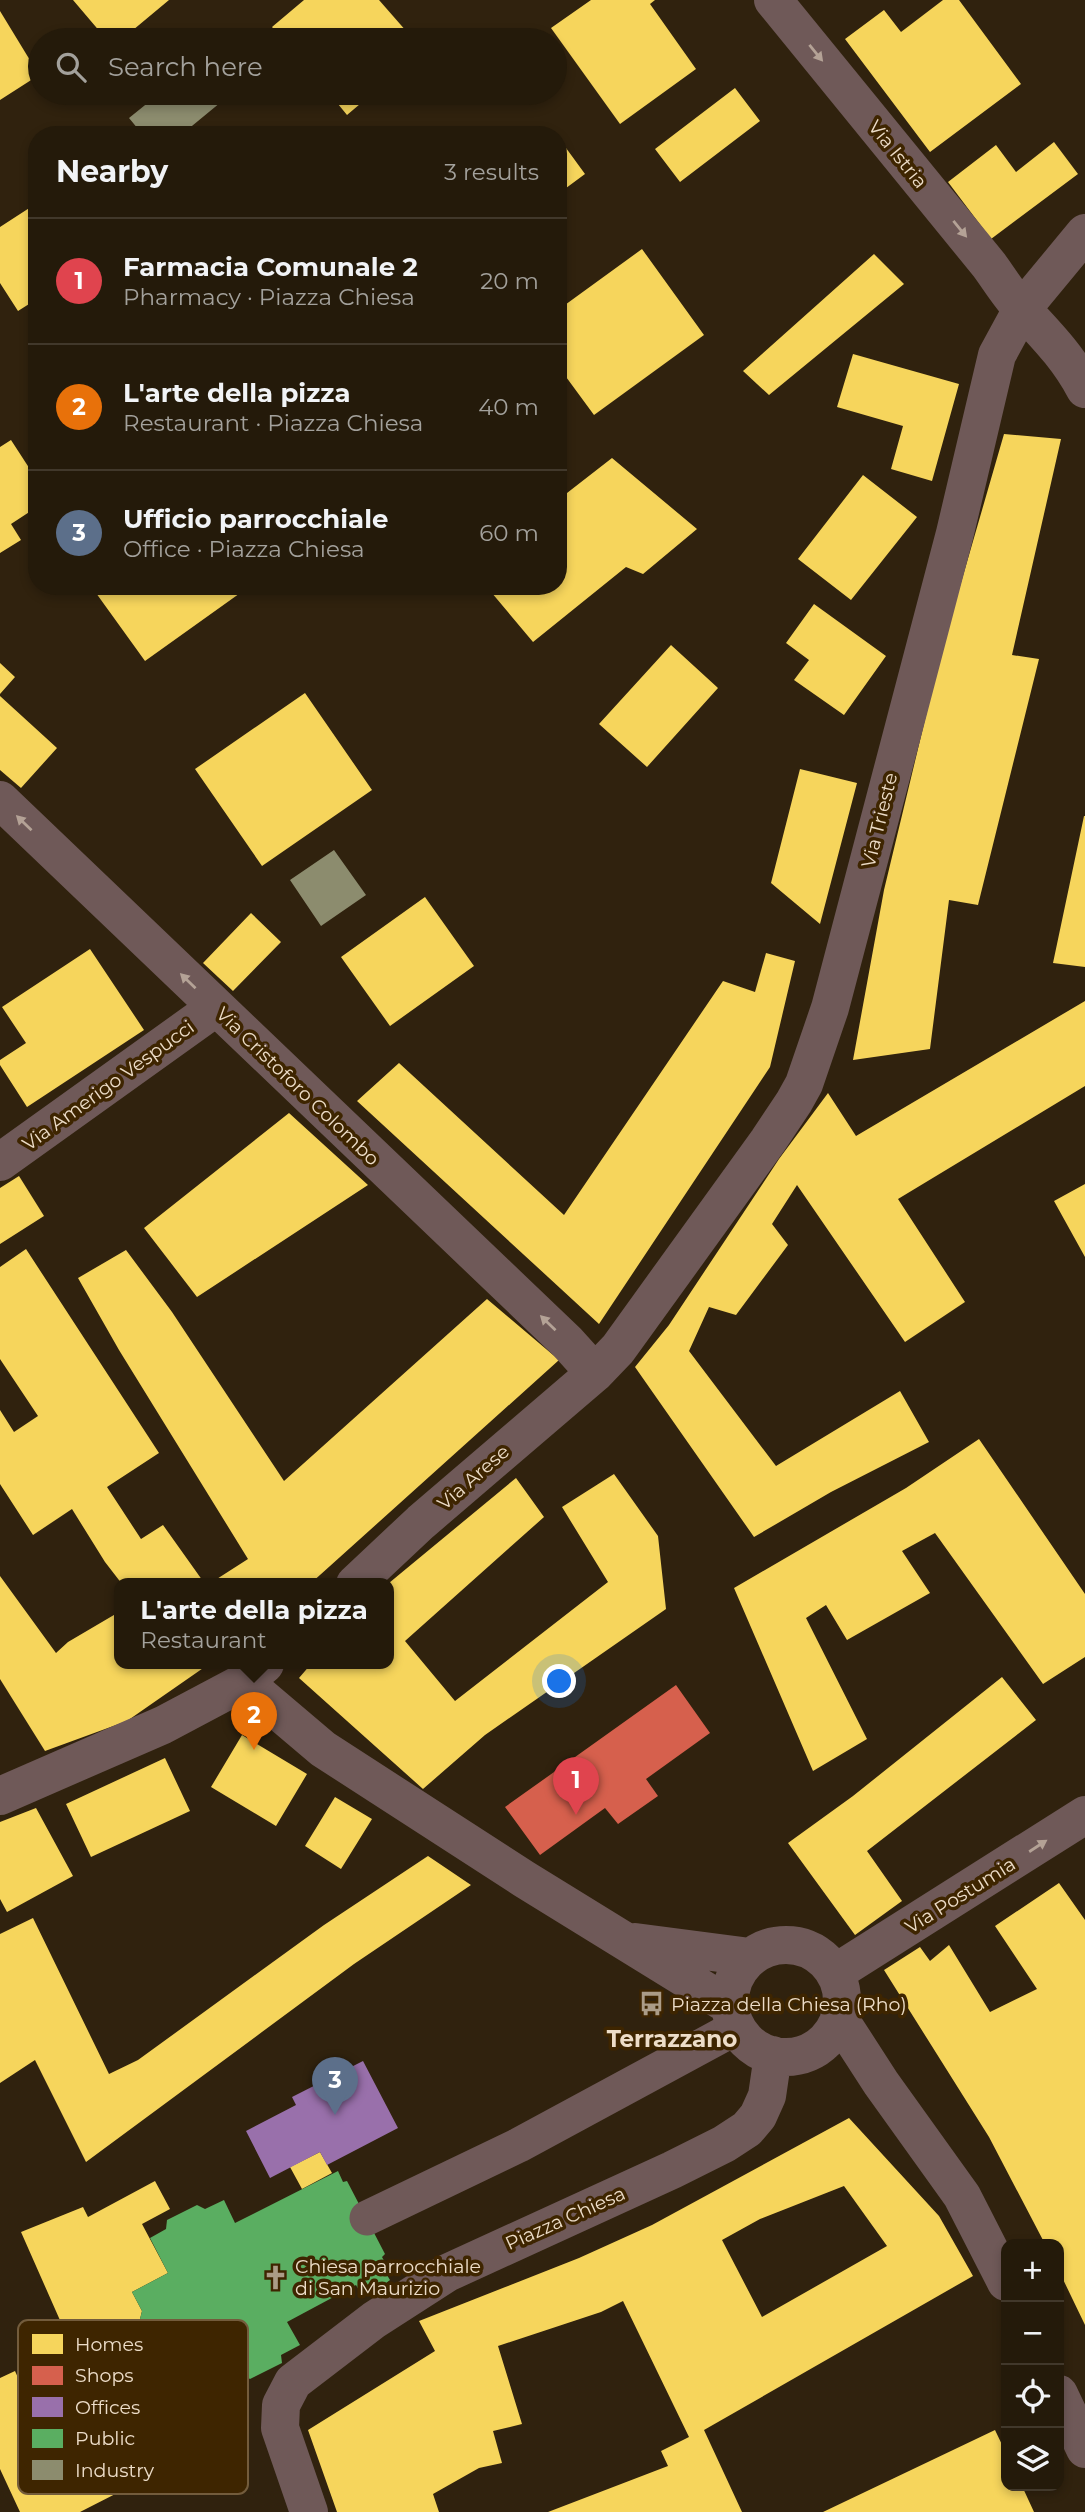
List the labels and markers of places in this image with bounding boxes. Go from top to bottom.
pin: 2 [231,1692,277,1750]
pin: 1 [553,1757,599,1815]
bus stop icon: Piazza della Chiesa (Rho) [637,1990,665,2018]
place label: Piazza della Chiesa (Rho) [671,1993,907,2016]
pin: 3 [312,2057,358,2115]
place label: Chiesa parrocchiale di San Maurizio [295,2255,481,2300]
church icon: Chiesa parrocchiale di San Maurizio [261,2263,289,2291]

